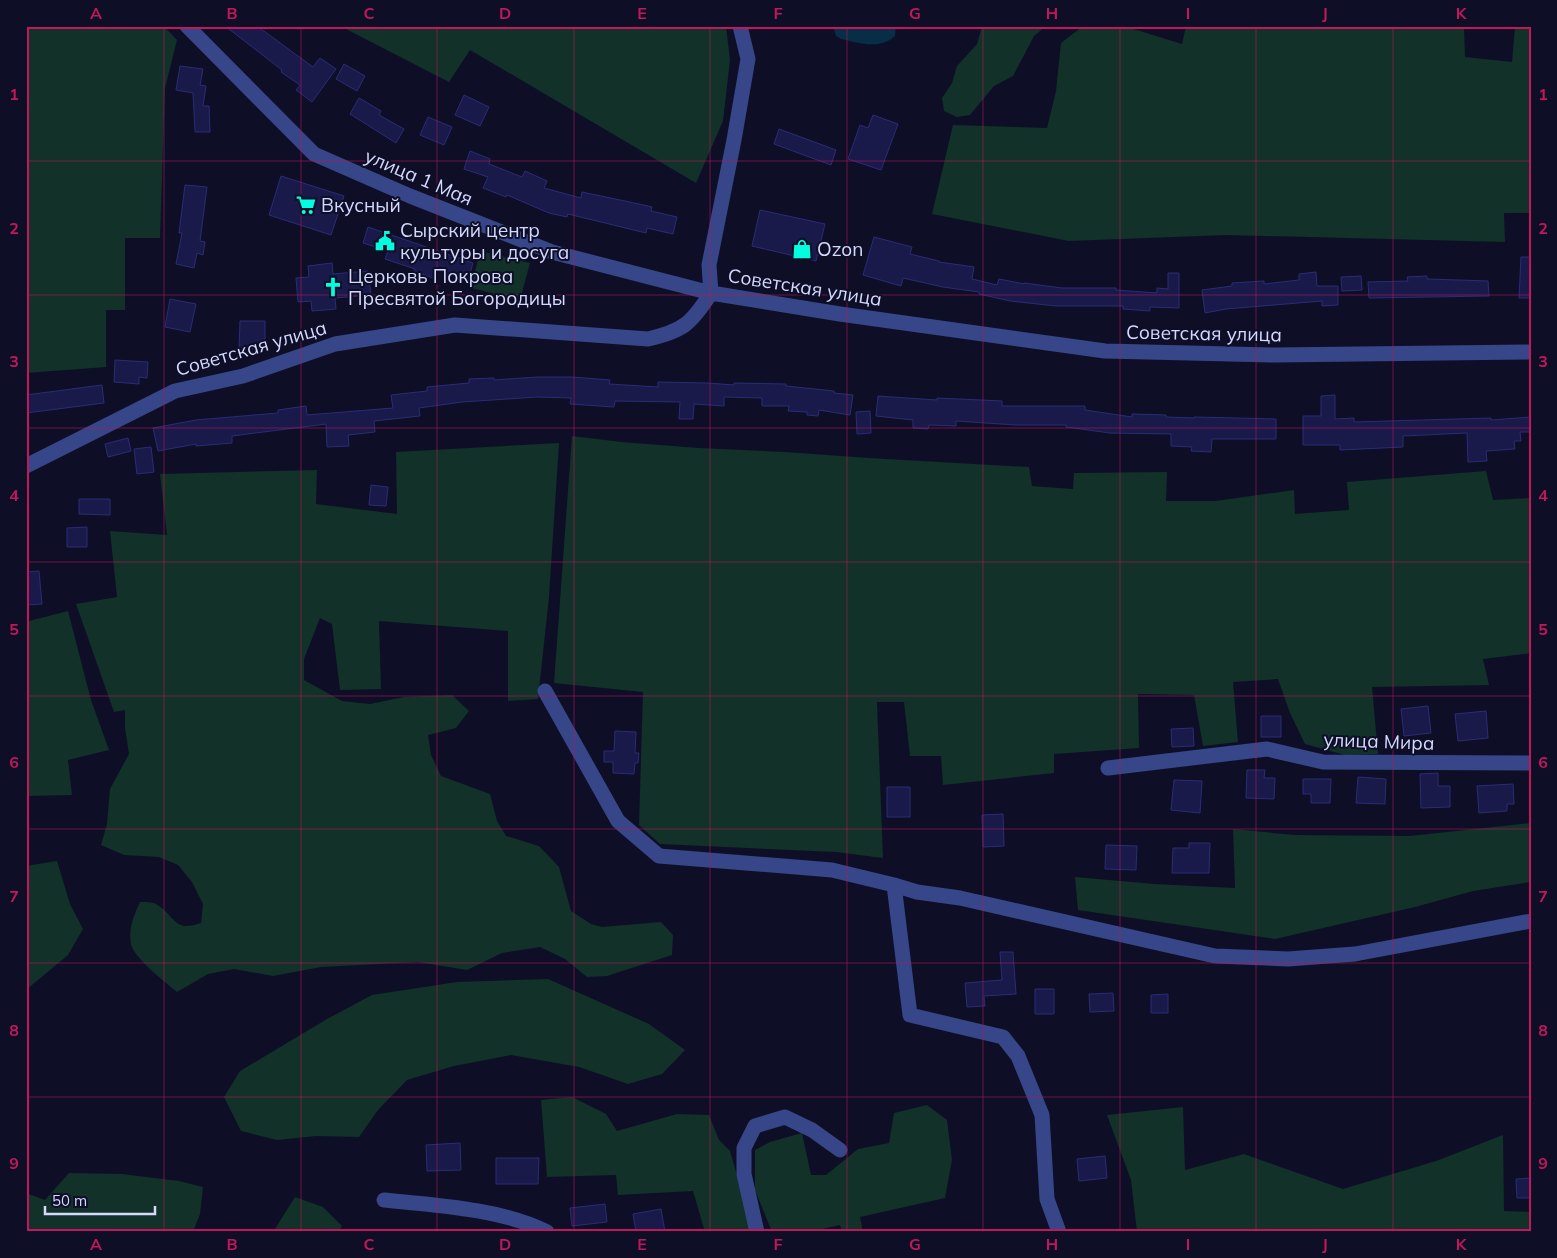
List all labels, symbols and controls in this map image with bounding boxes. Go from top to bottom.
text: A [90,3,102,23]
text: B [226,3,238,23]
text: C [364,3,375,23]
text: D [499,3,511,23]
text: E [637,3,647,23]
text: F [773,3,783,23]
text: G [909,3,921,23]
text: H [1046,3,1058,23]
text: I [1186,3,1190,23]
text: J [1322,3,1328,23]
text: K [1456,3,1468,23]
text: 1 [9,84,19,104]
text: 1 [1538,84,1548,104]
street label: улица 1 Мая [361,143,477,211]
place label: Вкусный [321,193,401,217]
supermarket icon: Вкусный [295,194,317,216]
text: 2 [9,218,19,238]
place label: Сырский центр культуры и досуга [400,218,569,264]
text: 2 [1538,218,1548,238]
public building icon: Сырский центр культуры и досуга [374,230,396,252]
place label: Ozon [817,237,863,261]
shop icon: Ozon [791,238,813,260]
street label: Советская улица [726,263,884,311]
place label: Церковь Покрова Пресвятой Богородицы [348,264,566,310]
church icon: Церковь Покрова Пресвятой Богородицы [322,276,344,298]
street label: Советская улица [173,315,329,381]
street label: Советская улица [1126,320,1282,346]
text: 3 [9,351,19,371]
text: 3 [1538,351,1548,371]
text: 4 [9,485,19,505]
text: 4 [1538,485,1548,505]
text: 5 [9,619,19,639]
text: 5 [1538,619,1548,639]
street label: улица Мира [1323,727,1435,755]
text: 6 [9,752,19,772]
text: 6 [1538,752,1548,772]
text: 7 [9,886,19,906]
text: 7 [1538,886,1548,906]
text: 8 [9,1020,19,1040]
text: 8 [1538,1020,1548,1040]
text: 9 [9,1153,19,1173]
text: 9 [1538,1153,1548,1173]
scale bar [45,1183,155,1215]
text: 50 m [52,1191,87,1210]
text: A [90,1234,102,1254]
text: B [226,1234,238,1254]
text: C [364,1234,375,1254]
text: D [499,1234,511,1254]
text: E [637,1234,647,1254]
text: F [773,1234,783,1254]
text: G [909,1234,921,1254]
text: H [1046,1234,1058,1254]
text: I [1186,1234,1190,1254]
text: J [1322,1234,1328,1254]
text: K [1456,1234,1468,1254]

